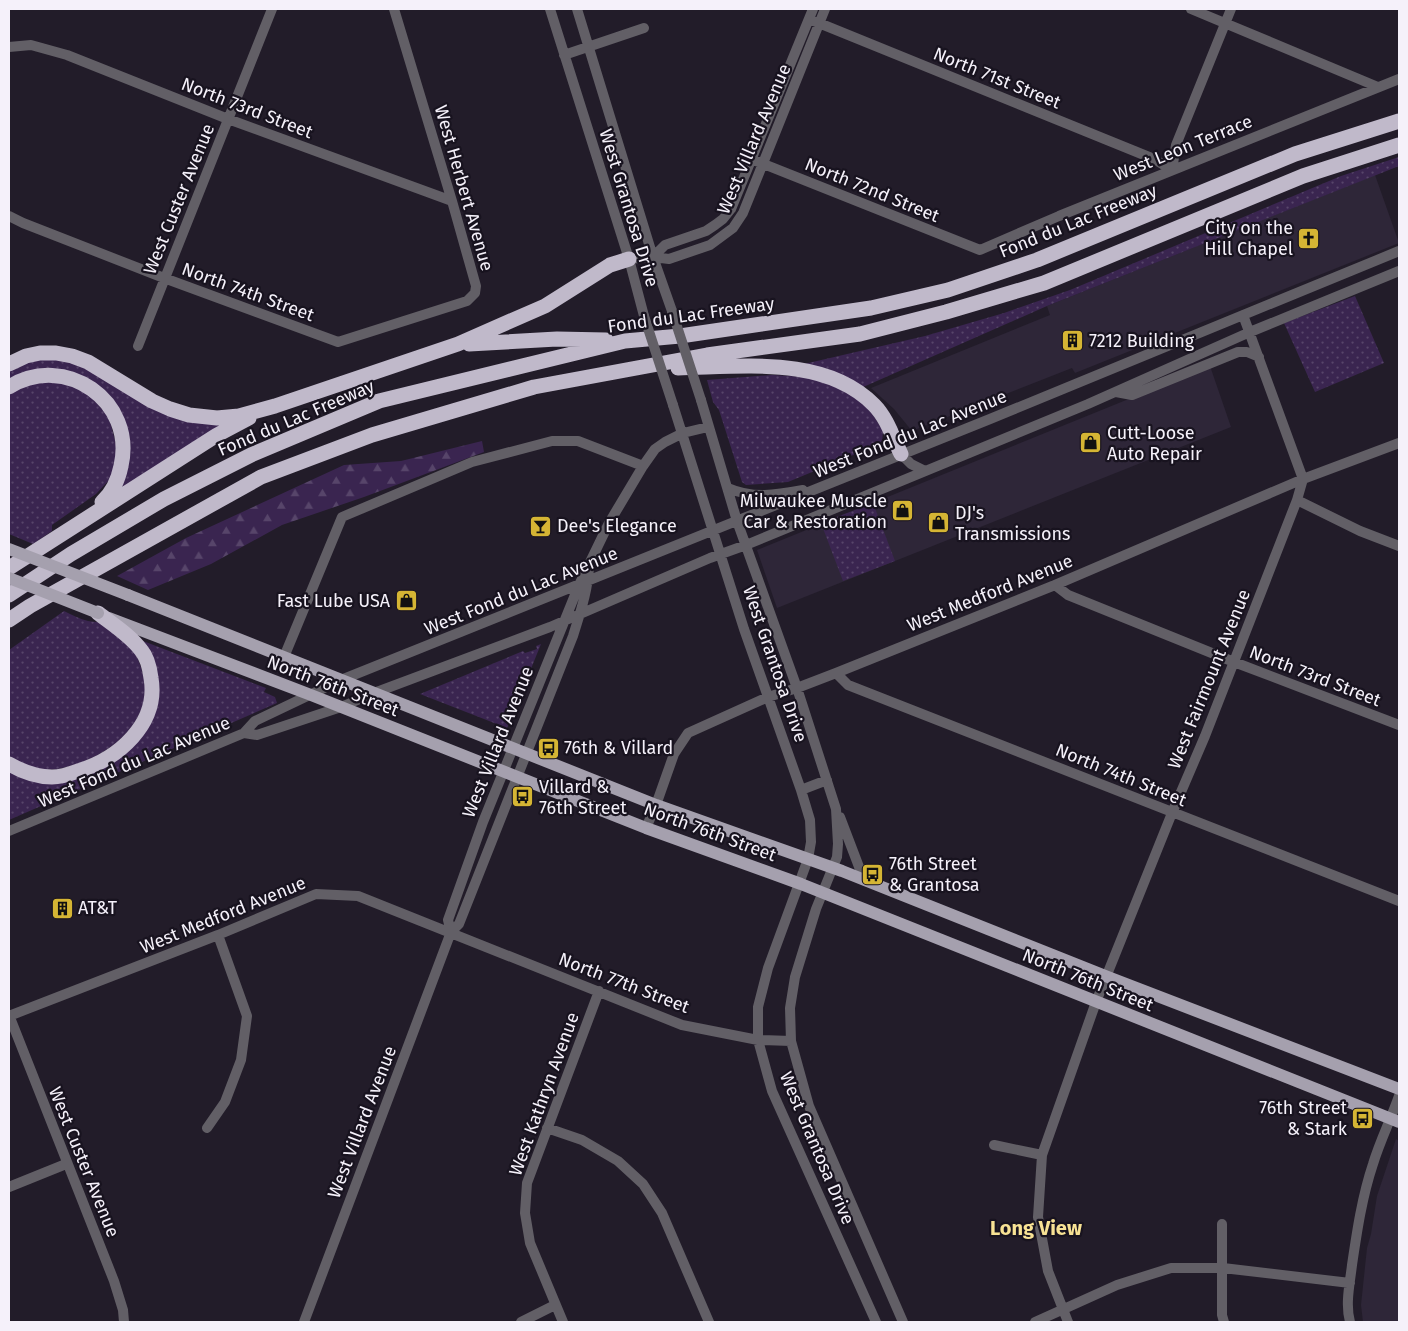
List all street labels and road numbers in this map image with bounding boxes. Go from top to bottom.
street label: North 71st Street [930,42,1064,114]
street label: West Villard Avenue [712,61,796,217]
street label: North 73rd Street [178,73,316,143]
street label: West Herbert Avenue [430,102,498,274]
street label: West Leon Terrace [1110,110,1256,186]
street label: West Custer Avenue [139,121,219,277]
street label: West Grantosa Drive [595,126,663,290]
street label: North 72nd Street [802,153,943,227]
street label: Fond du Lac Freeway [996,179,1160,263]
street label: North 74th Street [179,258,318,326]
street label: Fond du Lac Freeway [606,292,776,338]
street label: Fond du Lac Freeway [214,375,378,461]
street label: West Fond du Lac Avenue [810,385,1010,483]
street label: West Fond du Lac Avenue [421,542,621,640]
street label: West Medford Avenue [904,550,1076,636]
street label: West Grantosa Drive [738,583,812,745]
street label: West Fairmount Avenue [1163,586,1255,772]
street label: North 73rd Street [1246,641,1384,711]
street label: North 76th Street [264,651,402,721]
street label: West Villard Avenue [458,663,538,821]
street label: West Fond du Lac Avenue [35,711,233,813]
street label: North 74th Street [1052,739,1190,811]
street label: North 76th Street [641,798,780,866]
street label: West Medford Avenue [137,872,309,958]
street label: North 76th Street [1019,944,1157,1016]
street label: North 77th Street [556,948,693,1018]
street label: West Kathryn Avenue [504,1009,584,1179]
street label: West Villard Avenue [323,1043,401,1201]
street label: West Grantosa Drive [775,1068,859,1228]
street label: West Custer Avenue [44,1084,124,1240]

